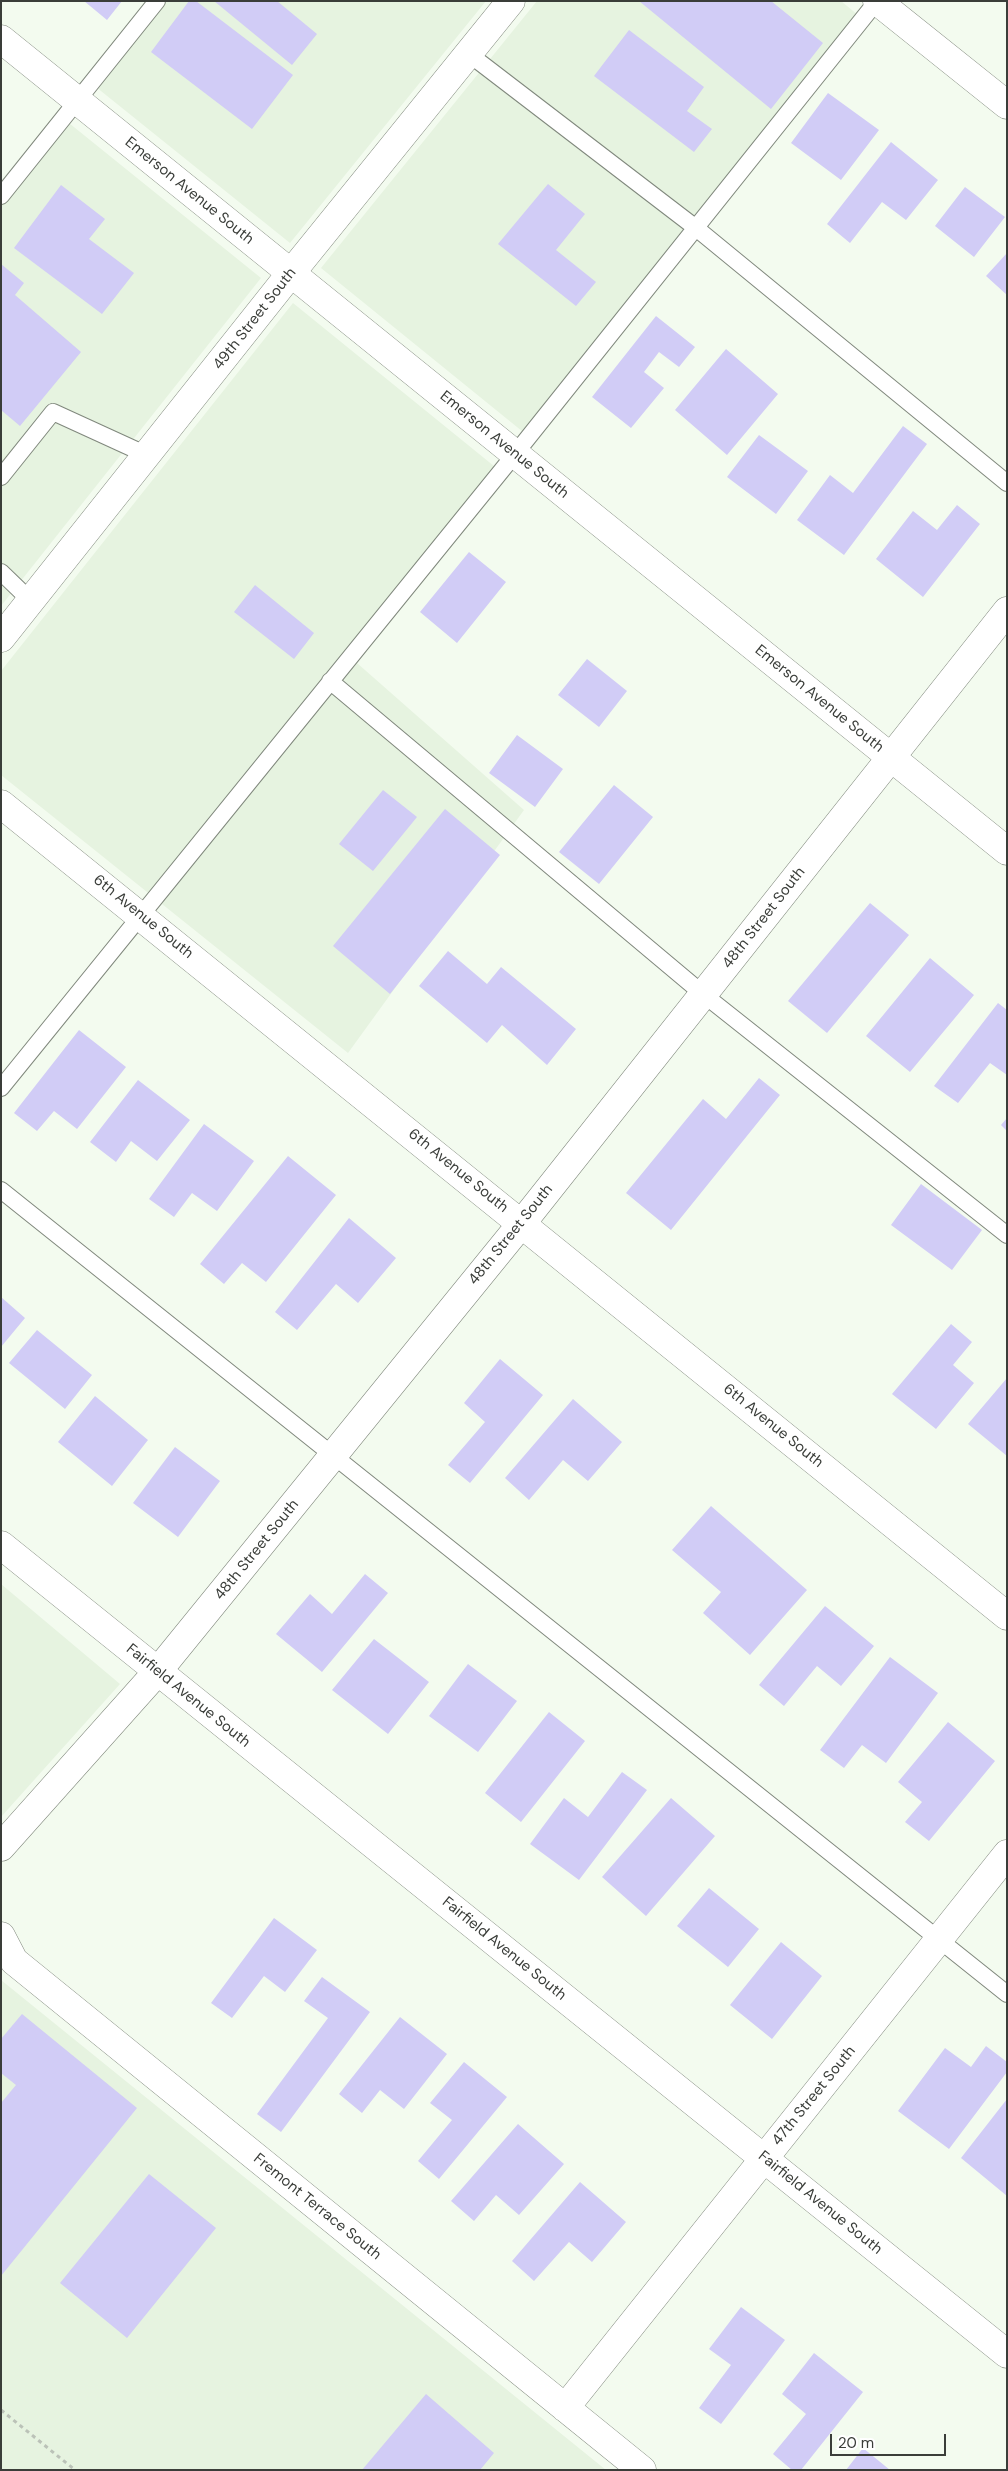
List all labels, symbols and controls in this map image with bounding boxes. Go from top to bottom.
street label: Emerson Avenue South [121,133,257,249]
street label: 49th Street South [210,265,300,373]
street label: Emerson Avenue South [436,387,572,503]
street label: Emerson Avenue South [751,641,887,757]
street label: 48th Street South [719,864,809,972]
street label: 6th Avenue South [89,871,197,963]
street label: 6th Avenue South [404,1125,512,1217]
street label: 48th Street South [465,1181,557,1289]
street label: 6th Avenue South [719,1380,827,1472]
street label: 48th Street South [211,1496,303,1604]
street label: Fairfield Avenue South [122,1640,254,1752]
street label: Fairfield Avenue South [438,1893,570,2005]
street label: 47th Street South [768,2043,860,2149]
street label: Fairfield Avenue South [754,2147,886,2259]
street label: Fremont Terrace South [249,2150,385,2264]
scale bar [833,2424,949,2456]
text: 20 m [838,2433,874,2453]

